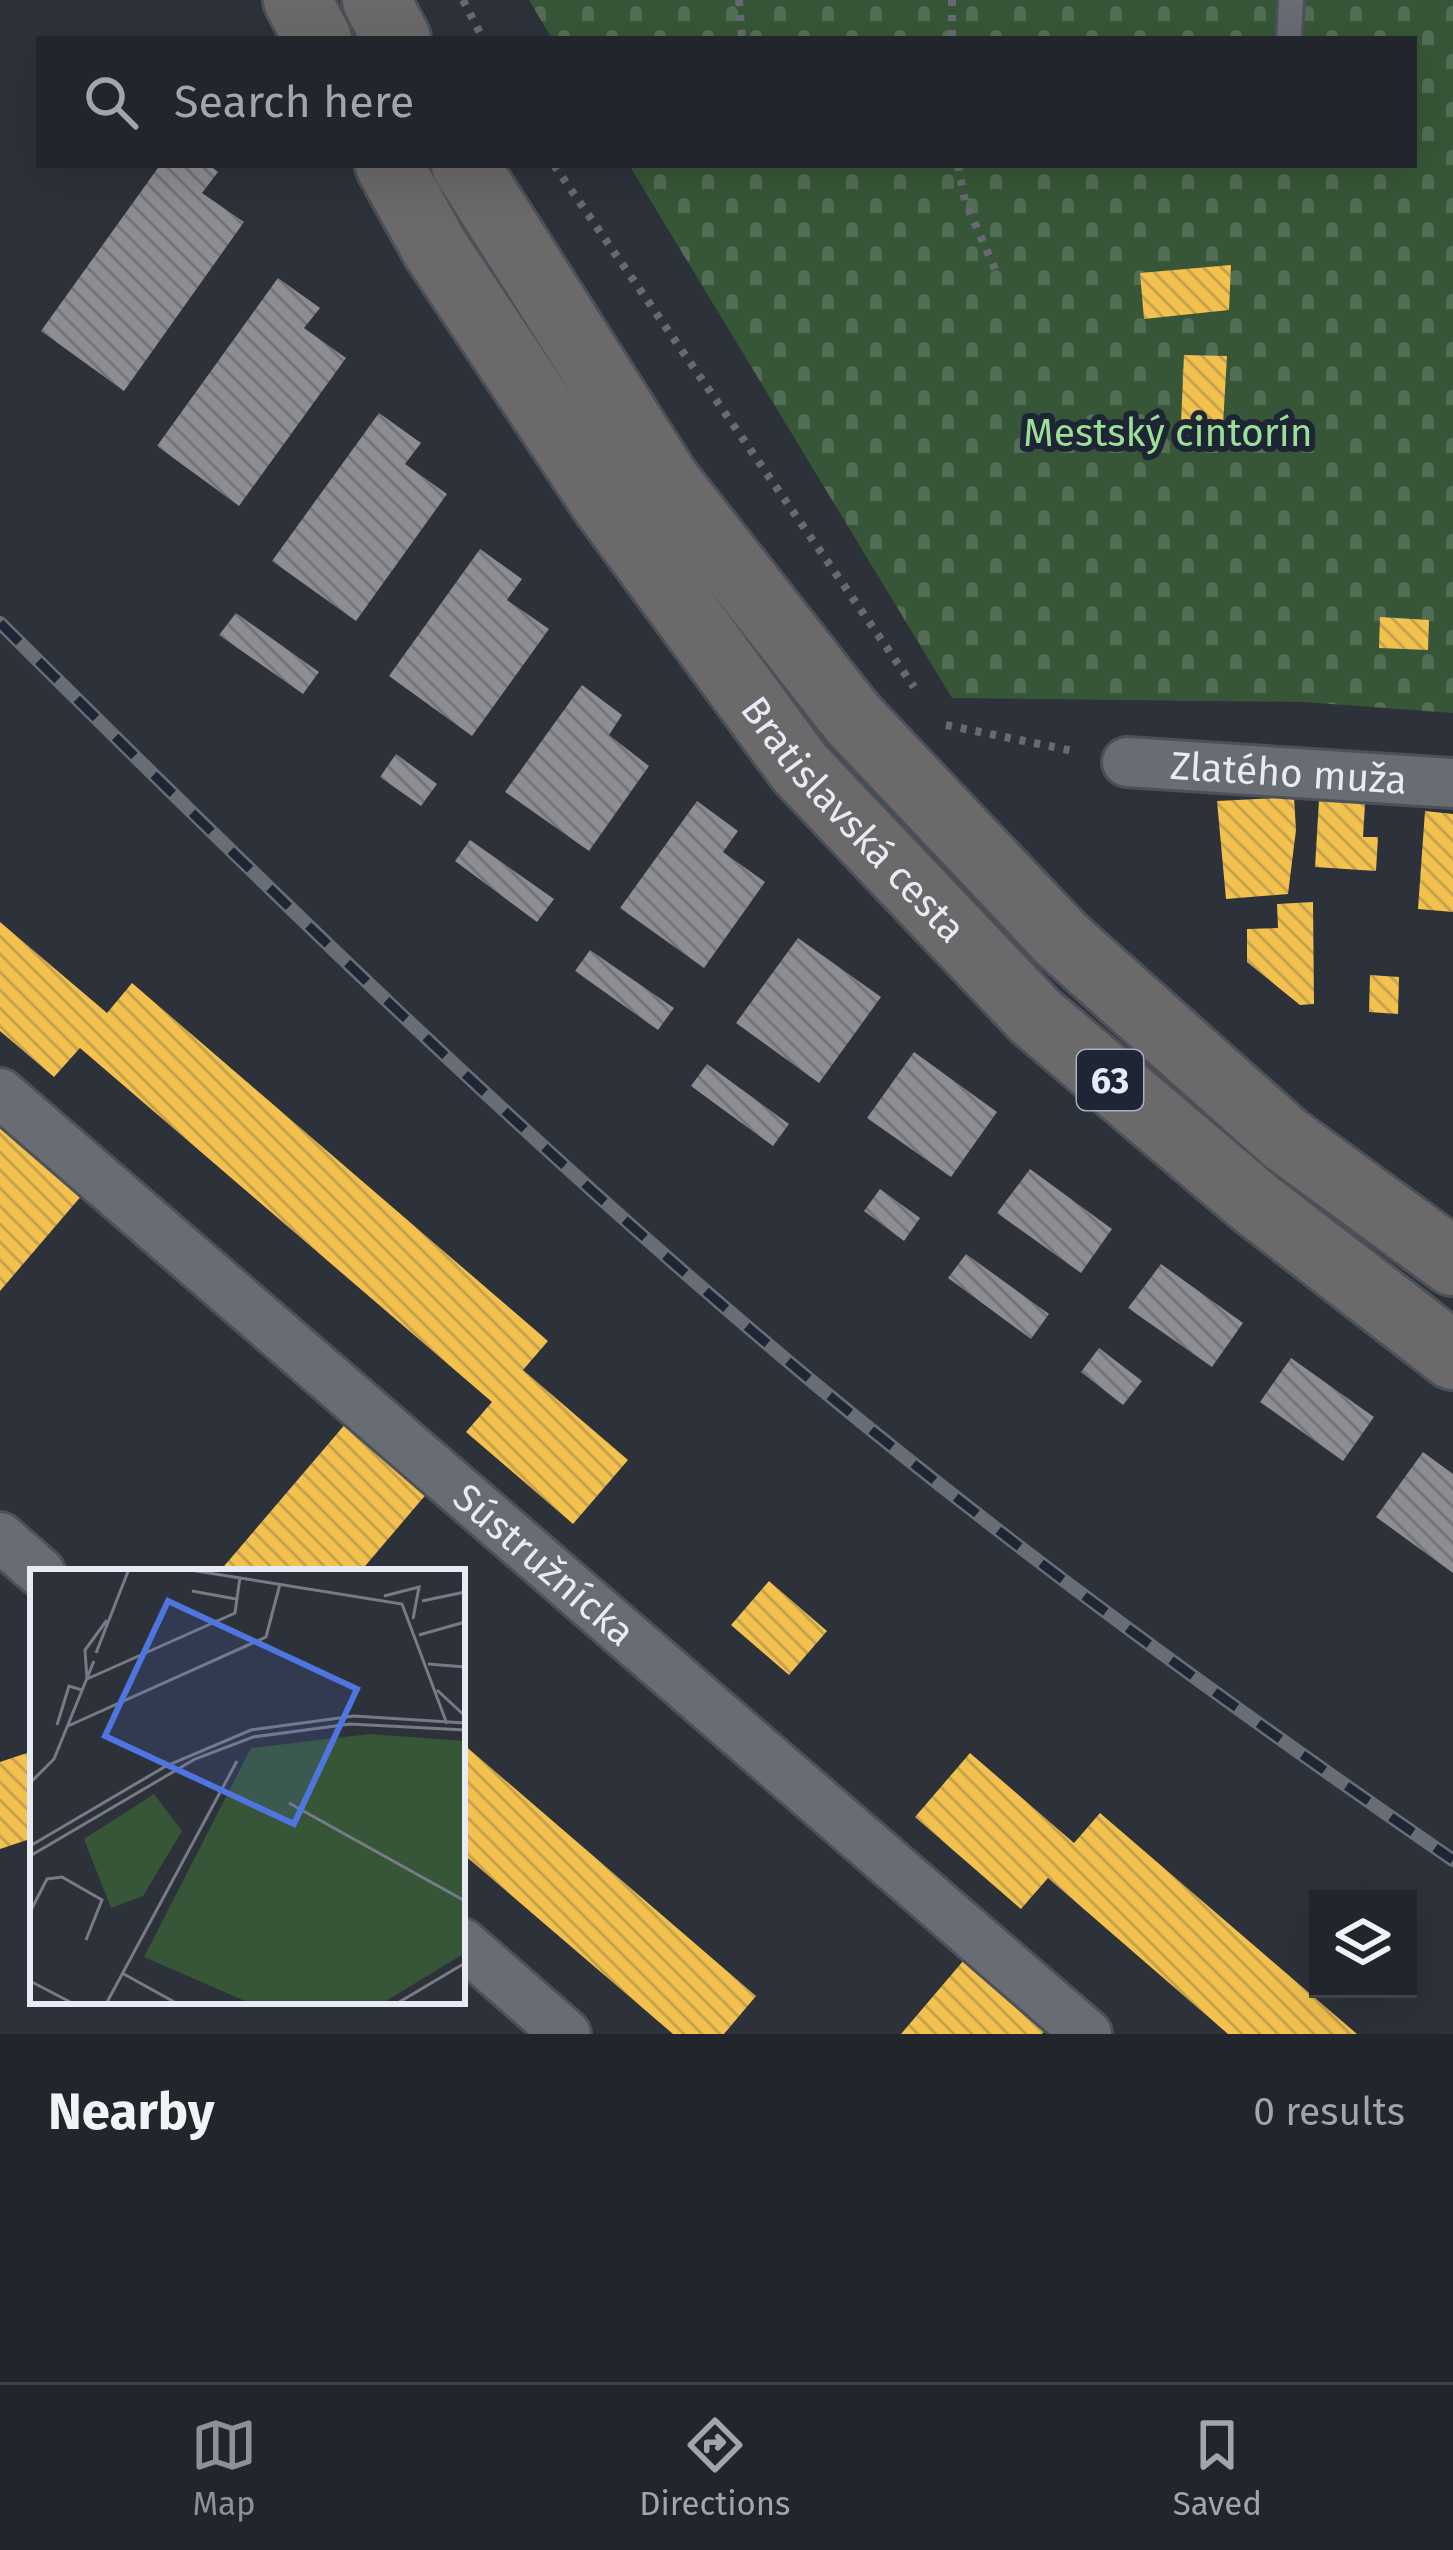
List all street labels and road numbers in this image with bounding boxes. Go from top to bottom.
street label: Bratislavská cesta [731,688,975,952]
street label: Zlatého muža [1169,743,1408,804]
road number: 63 [1077,1050,1143,1110]
street label: Sústružnícka [444,1474,644,1656]

